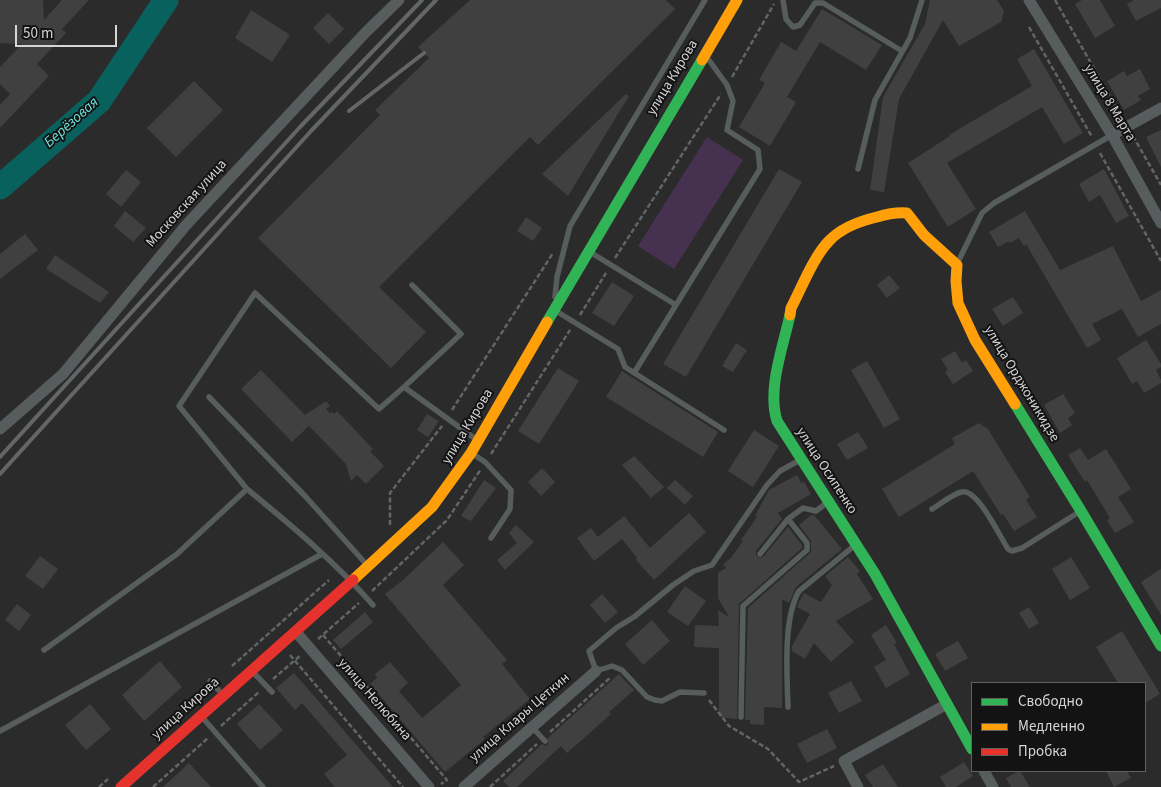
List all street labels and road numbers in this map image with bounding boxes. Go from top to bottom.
street label: улица Кирова [644,37,702,119]
street label: улица 8 Марта [1079,61,1139,145]
street label: Московская улица [143,157,231,251]
street label: улица Орджоникидзе [980,323,1062,445]
street label: улица Кирова [439,386,497,468]
street label: улица Осипенко [792,425,860,517]
street label: улица Нелюбина [334,655,414,745]
street label: улица Клары Цеткин [466,670,574,766]
street label: улица Кирова [149,674,223,744]

